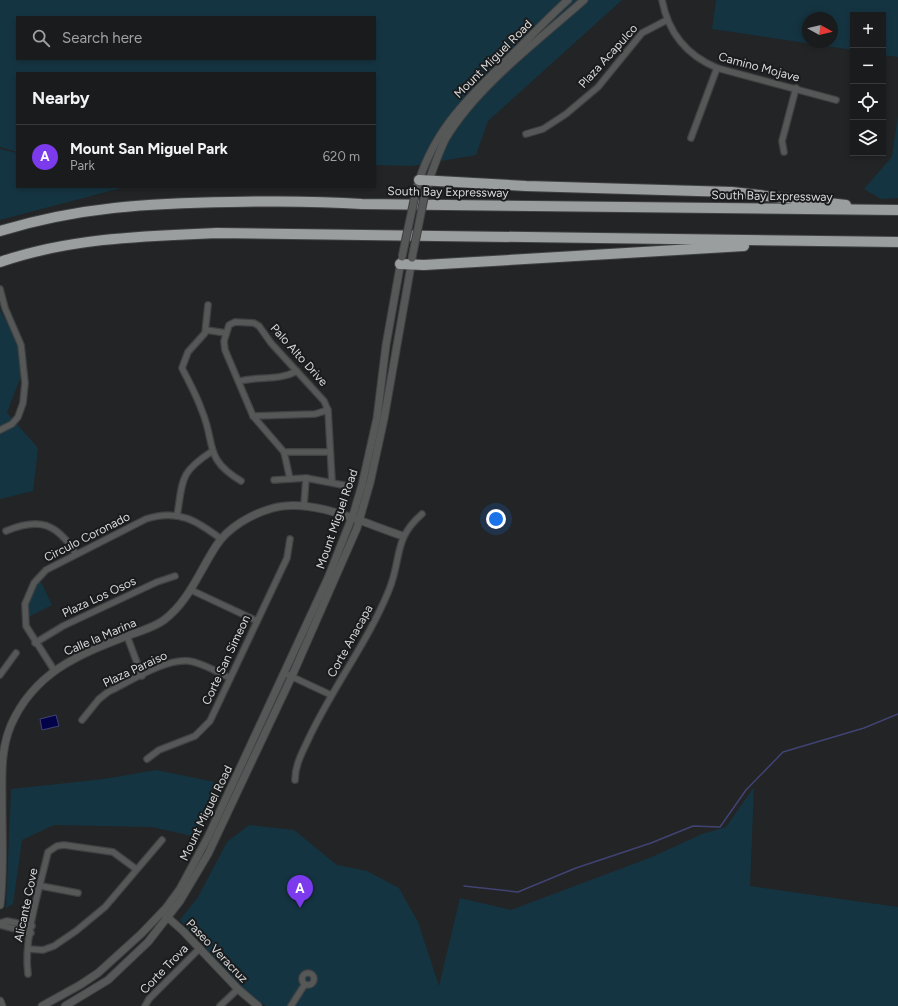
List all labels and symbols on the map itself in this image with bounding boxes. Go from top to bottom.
north arrow [802,12,838,48]
street label: Mount Miguel Road [451,17,535,101]
street label: Plaza Acapulco [576,21,640,91]
street label: Camino Mojave [717,49,802,85]
street label: South Bay Expressway [387,184,509,200]
street label: South Bay Expressway [711,188,833,204]
street label: Palo Alto Drive [268,321,331,389]
street label: Mount Miguel Road [313,467,361,571]
street label: Circulo Coronado [42,509,132,565]
your location [486,509,506,529]
street label: Plaza Los Osos [60,574,139,620]
street label: Corte Anacapa [324,602,376,680]
street label: Corte San Simeon [199,613,253,707]
street label: Calle la Marina [62,615,138,659]
street label: Plaza Paraiso [101,648,169,690]
street label: Mount Miguel Road [177,763,235,863]
street label: Alicante Cove [11,866,41,943]
pin: A [287,875,313,908]
street label: Paseo Veracruz [183,916,251,986]
street label: Corte Trova [137,942,191,996]

